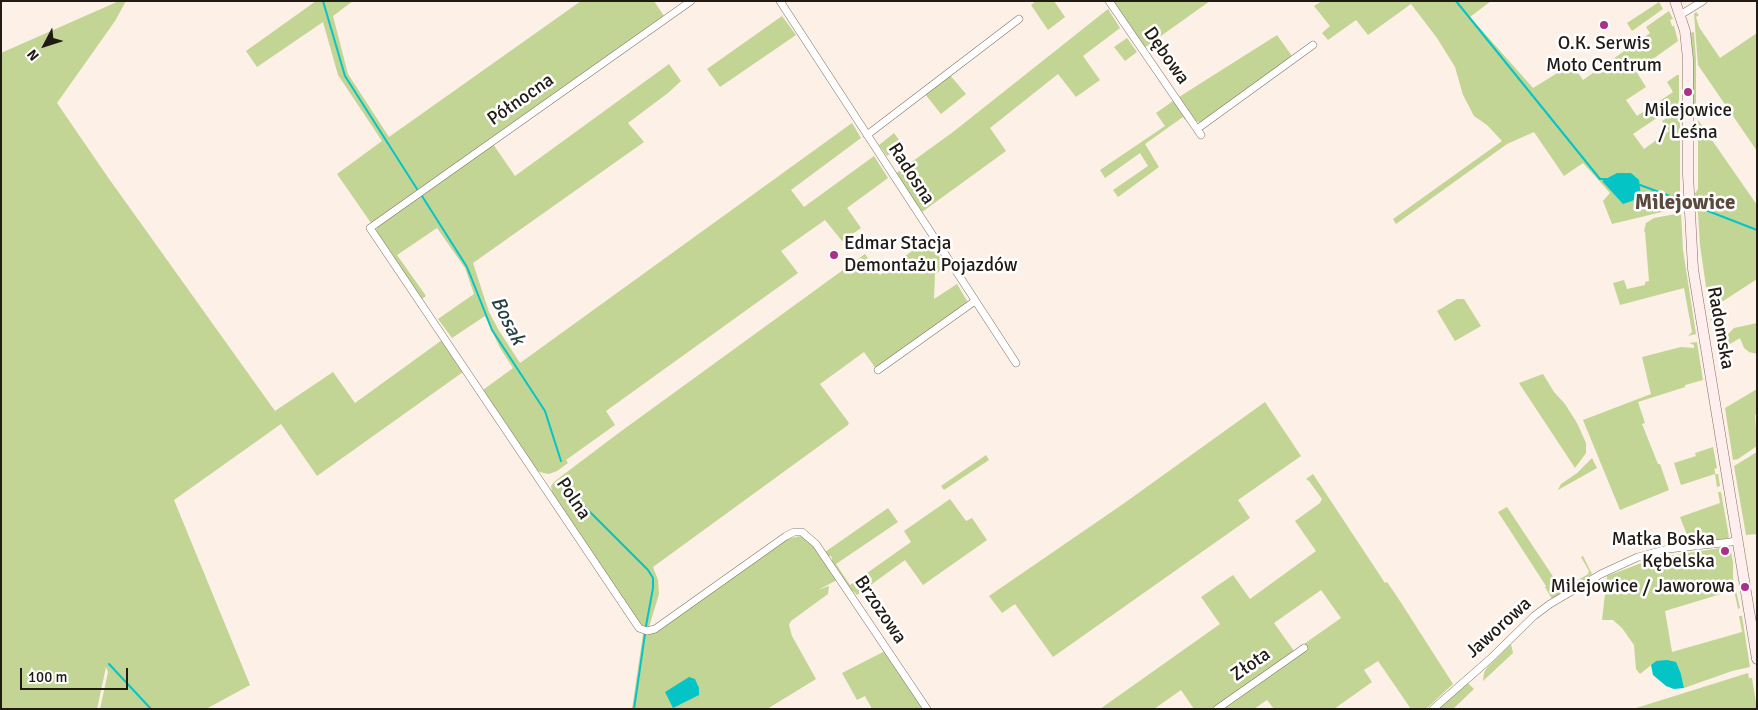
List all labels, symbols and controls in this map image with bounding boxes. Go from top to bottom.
marker: O.K. Serwis Moto Centrum [1598,19,1610,31]
north arrow [20,20,70,70]
street label: Dębowa [1138,23,1194,89]
place label: O.K. Serwis Moto Centrum [1546,33,1662,77]
text: N [23,46,43,64]
street label: Północna [483,69,559,131]
marker: Milejowice / Leśna [1682,86,1694,98]
place label: Milejowice / Leśna [1644,100,1732,144]
street label: Radosna [883,139,939,209]
district label: Milejowice [1635,190,1735,216]
place label: Edmar Stacja Demontażu Pojazdów [844,233,1017,277]
marker: Edmar Stacja Demontażu Pojazdów [828,249,840,261]
street label: Radomska [1702,285,1738,371]
water label: Bosak [485,293,529,349]
street label: Polna [551,474,595,524]
place label: Matka Boska Kębelska [1611,529,1715,573]
marker: Matka Boska Kębelska [1719,545,1731,557]
street label: Brzozowa [849,572,911,648]
place label: Milejowice / Jaworowa [1550,576,1735,598]
marker: Milejowice / Jaworowa [1739,581,1751,593]
street label: Jaworowa [1462,593,1536,663]
street label: Złota [1227,643,1275,687]
scale bar [22,658,130,690]
text: 100 m [28,668,68,686]

